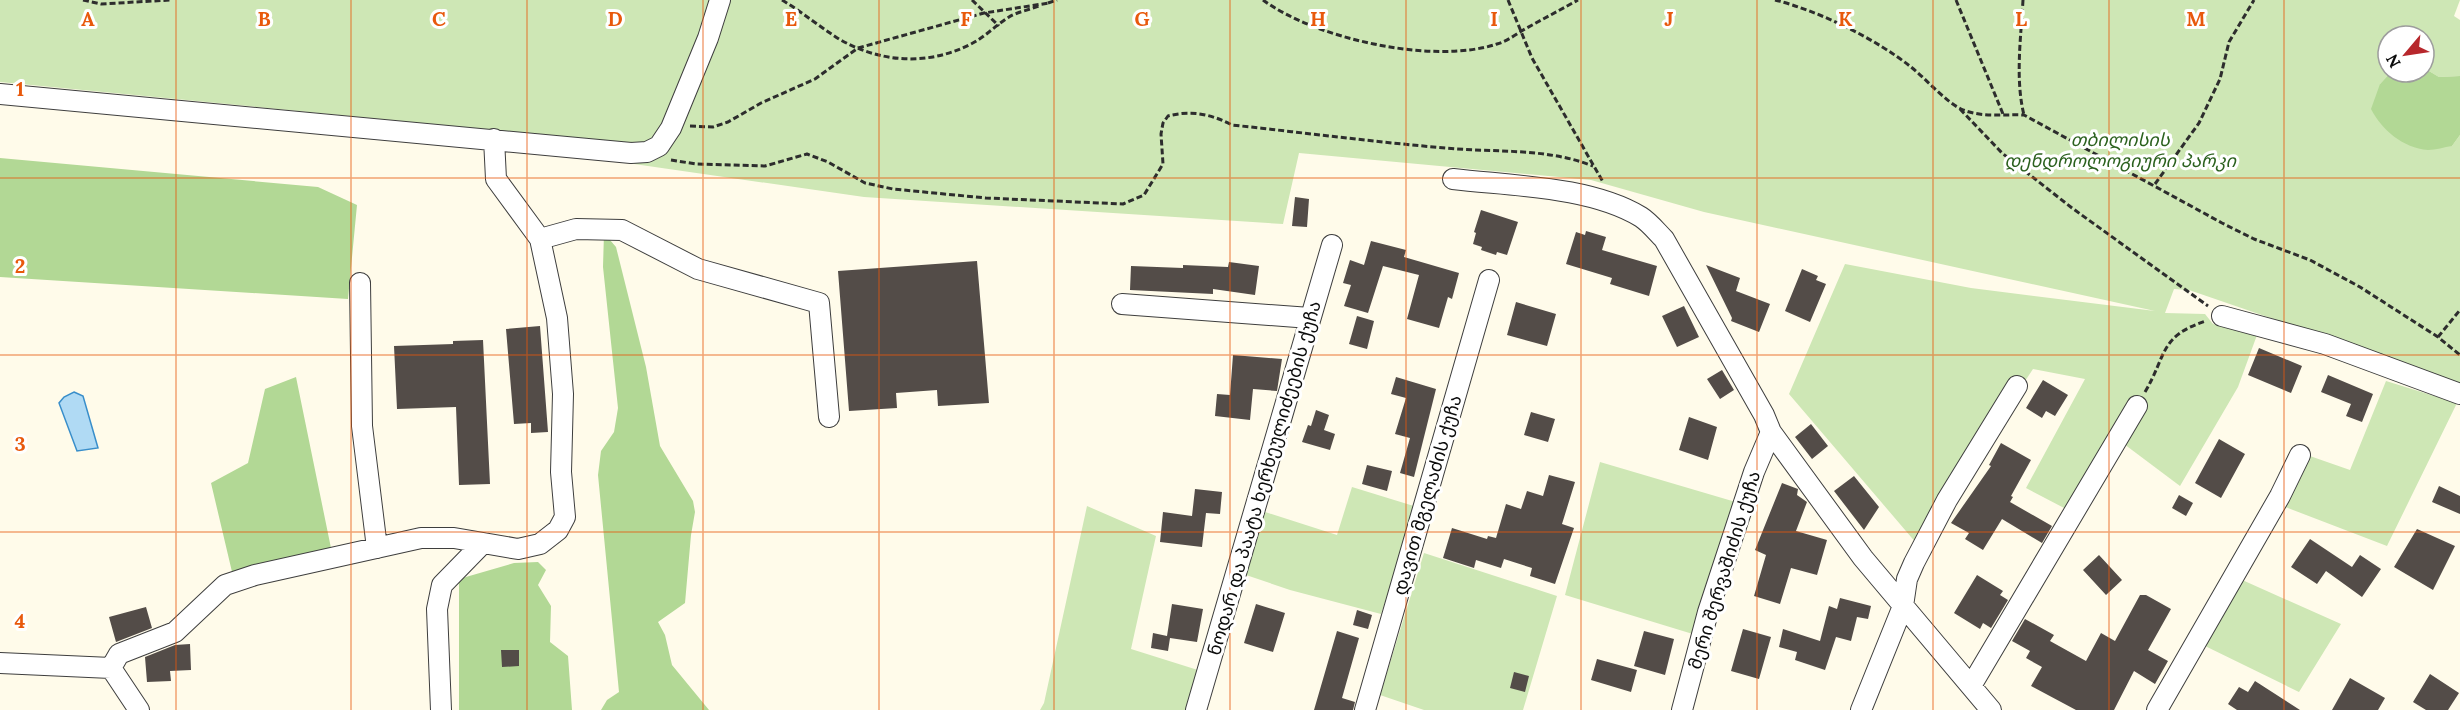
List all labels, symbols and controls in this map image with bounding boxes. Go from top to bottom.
text: A [81,6,95,31]
text: B [257,6,271,31]
text: C [432,6,446,31]
text: D [607,6,623,31]
text: E [785,6,797,31]
text: F [960,6,972,31]
text: G [1134,6,1150,31]
text: H [1310,6,1326,31]
text: I [1490,6,1498,31]
text: J [1664,6,1674,31]
text: K [1838,6,1853,31]
text: L [2015,6,2027,31]
text: M [2186,6,2206,31]
north arrow [2376,24,2436,84]
text: N [2381,51,2405,72]
text: 1 [16,76,24,101]
park label: თბილისის დენდროლოგიური პარკი [2004,128,2237,172]
text: 2 [15,253,25,278]
street label: ნოდარ და პაატა ხერხეულიძეების ქუჩა [1202,298,1326,658]
street label: დავით მგელაძის ქუჩა [1387,392,1467,598]
text: 3 [14,431,26,456]
street label: მერი შერვაშიძის ქუჩა [1683,468,1765,672]
text: 4 [15,608,26,633]

